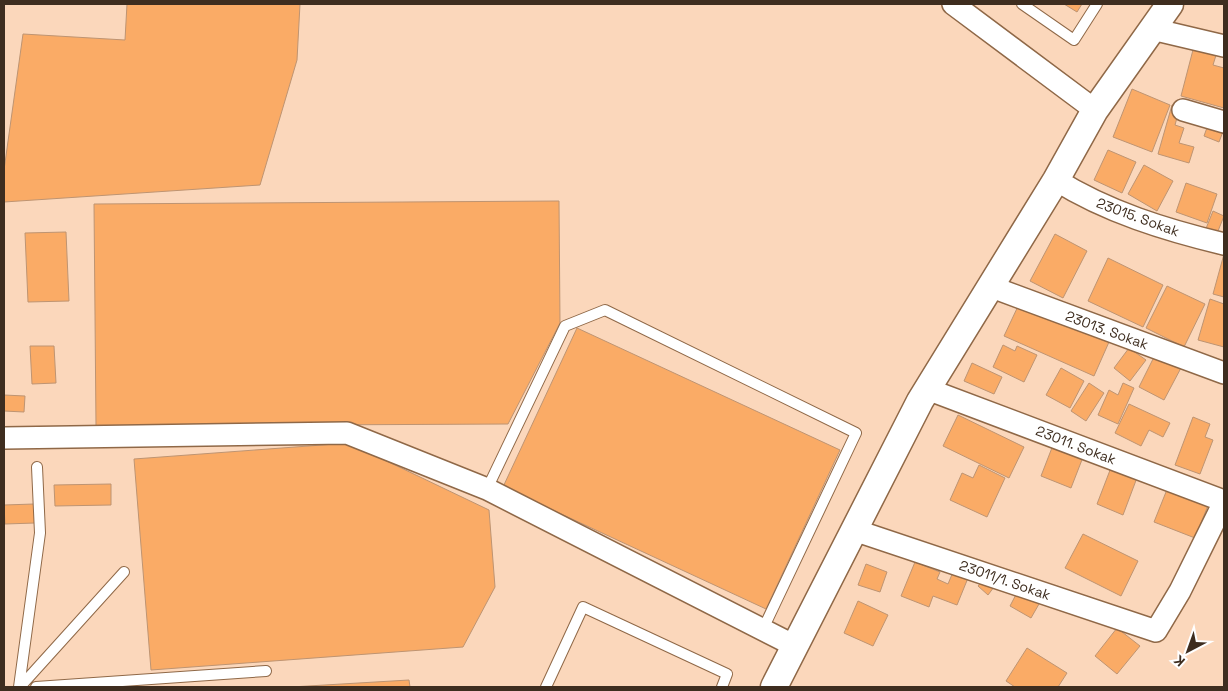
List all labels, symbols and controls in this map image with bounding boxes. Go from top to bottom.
street label: 23015. Sokak [1094,194,1182,240]
street label: 23013. Sokak [1063,307,1151,353]
street label: 23011. Sokak [1033,421,1119,469]
street label: 23011/1. Sokak [957,556,1053,604]
north arrow [1163,626,1213,676]
text: K [1170,651,1189,670]

